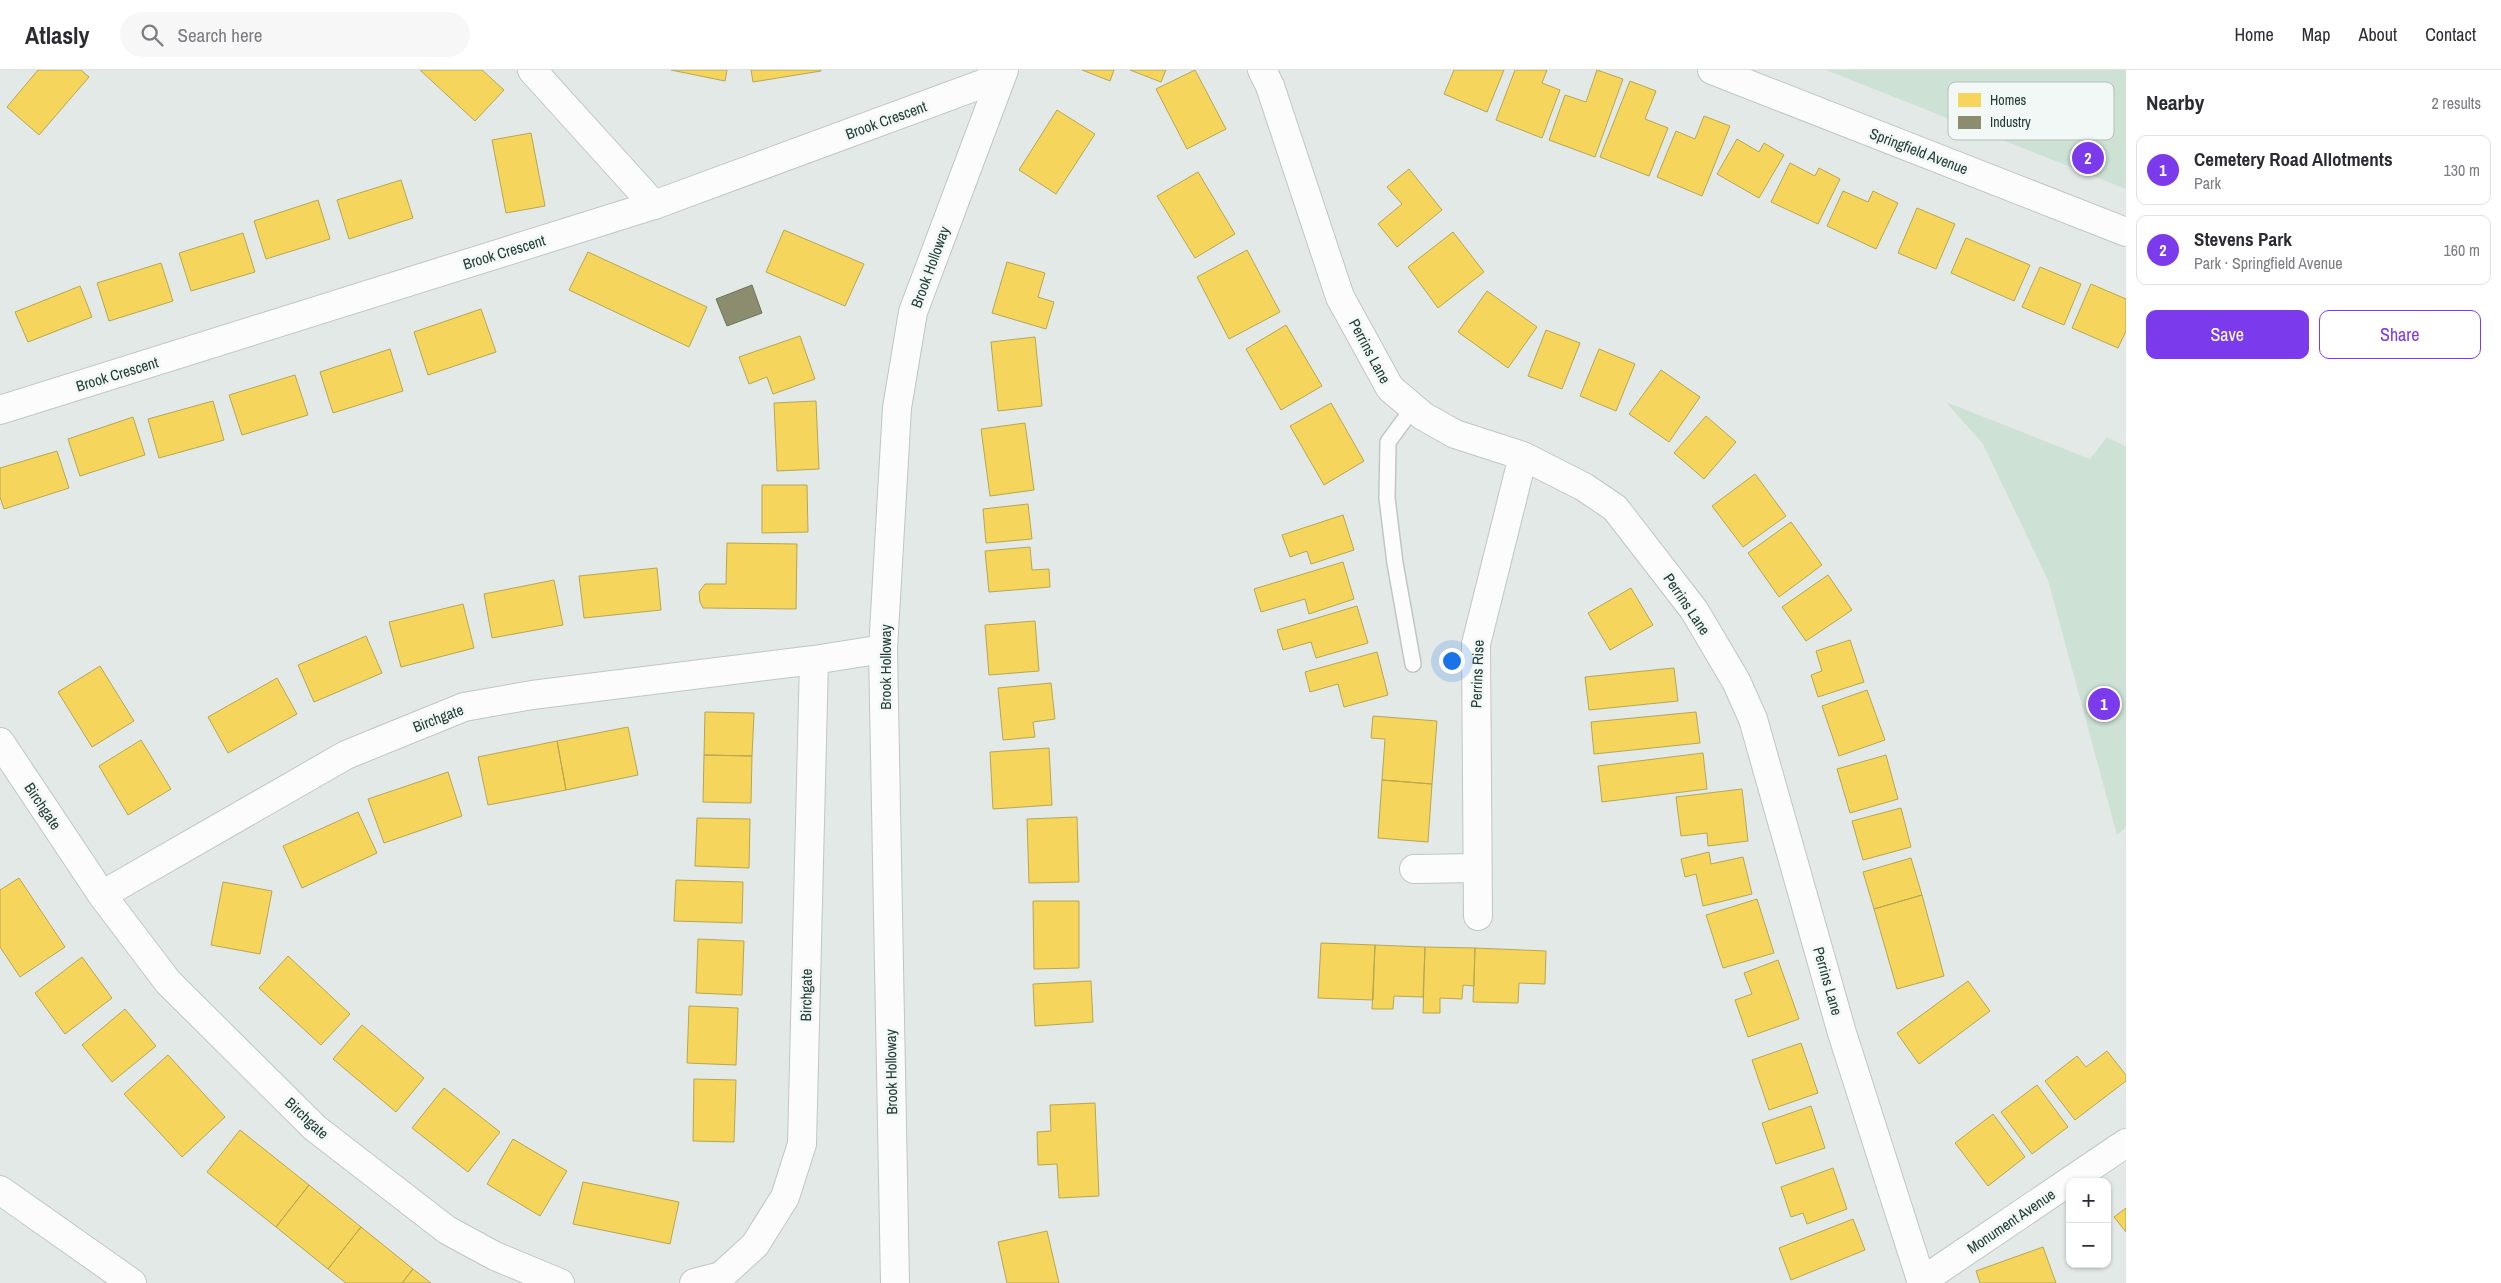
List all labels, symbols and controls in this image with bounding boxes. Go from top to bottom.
search box [120,12,470,57]
text: Atlasly [25,19,90,51]
icon: search [138,21,166,49]
text: Search here [178,22,262,48]
text: Home [2234,22,2274,47]
text: Map [2302,22,2331,47]
text: About [2359,22,2397,47]
text: Contact [2425,22,2476,47]
legend [1948,82,2114,140]
text: Nearby [2146,88,2204,117]
text: Homes [1990,91,2027,109]
text: 2 results [2431,92,2481,114]
street label: Brook Crescent [843,95,930,144]
text: Industry [1990,113,2031,131]
street label: Springfield Avenue [1867,123,1971,179]
pin: 2 [2072,139,2104,177]
text: Cemetery Road Allotments [2194,146,2393,172]
text: 1 [2159,159,2167,181]
text: 130 m [2444,159,2480,181]
text: Park [2194,172,2221,194]
street label: Brook Holloway [906,222,955,311]
text: Stevens Park [2194,226,2292,252]
street label: Brook Crescent [460,229,548,274]
text: 2 [2159,239,2167,261]
text: 160 m [2444,239,2480,261]
text: Park · Springfield Avenue [2194,252,2343,274]
button: Save [2146,310,2309,359]
button: Share [2319,310,2481,359]
street label: Perrins Lane [1344,315,1396,387]
street label: Brook Crescent [73,351,161,396]
street label: Perrins Lane [1659,569,1715,639]
street label: Brook Holloway [875,623,896,710]
street label: Perrins Rise [1465,639,1489,709]
your location [1439,648,1465,674]
pin: 1 [2088,685,2120,723]
street label: Birchgate [410,699,466,737]
street label: Birchgate [20,778,67,834]
street label: Perrins Lane [1808,944,1848,1018]
street label: Birchgate [795,968,817,1022]
street label: Brook Holloway [880,1028,902,1115]
street label: Birchgate [281,1092,334,1144]
map controls [2066,1178,2111,1268]
button: + [2066,1178,2111,1223]
street label: Monument Avenue [1963,1184,2059,1258]
button: − [2066,1223,2111,1268]

